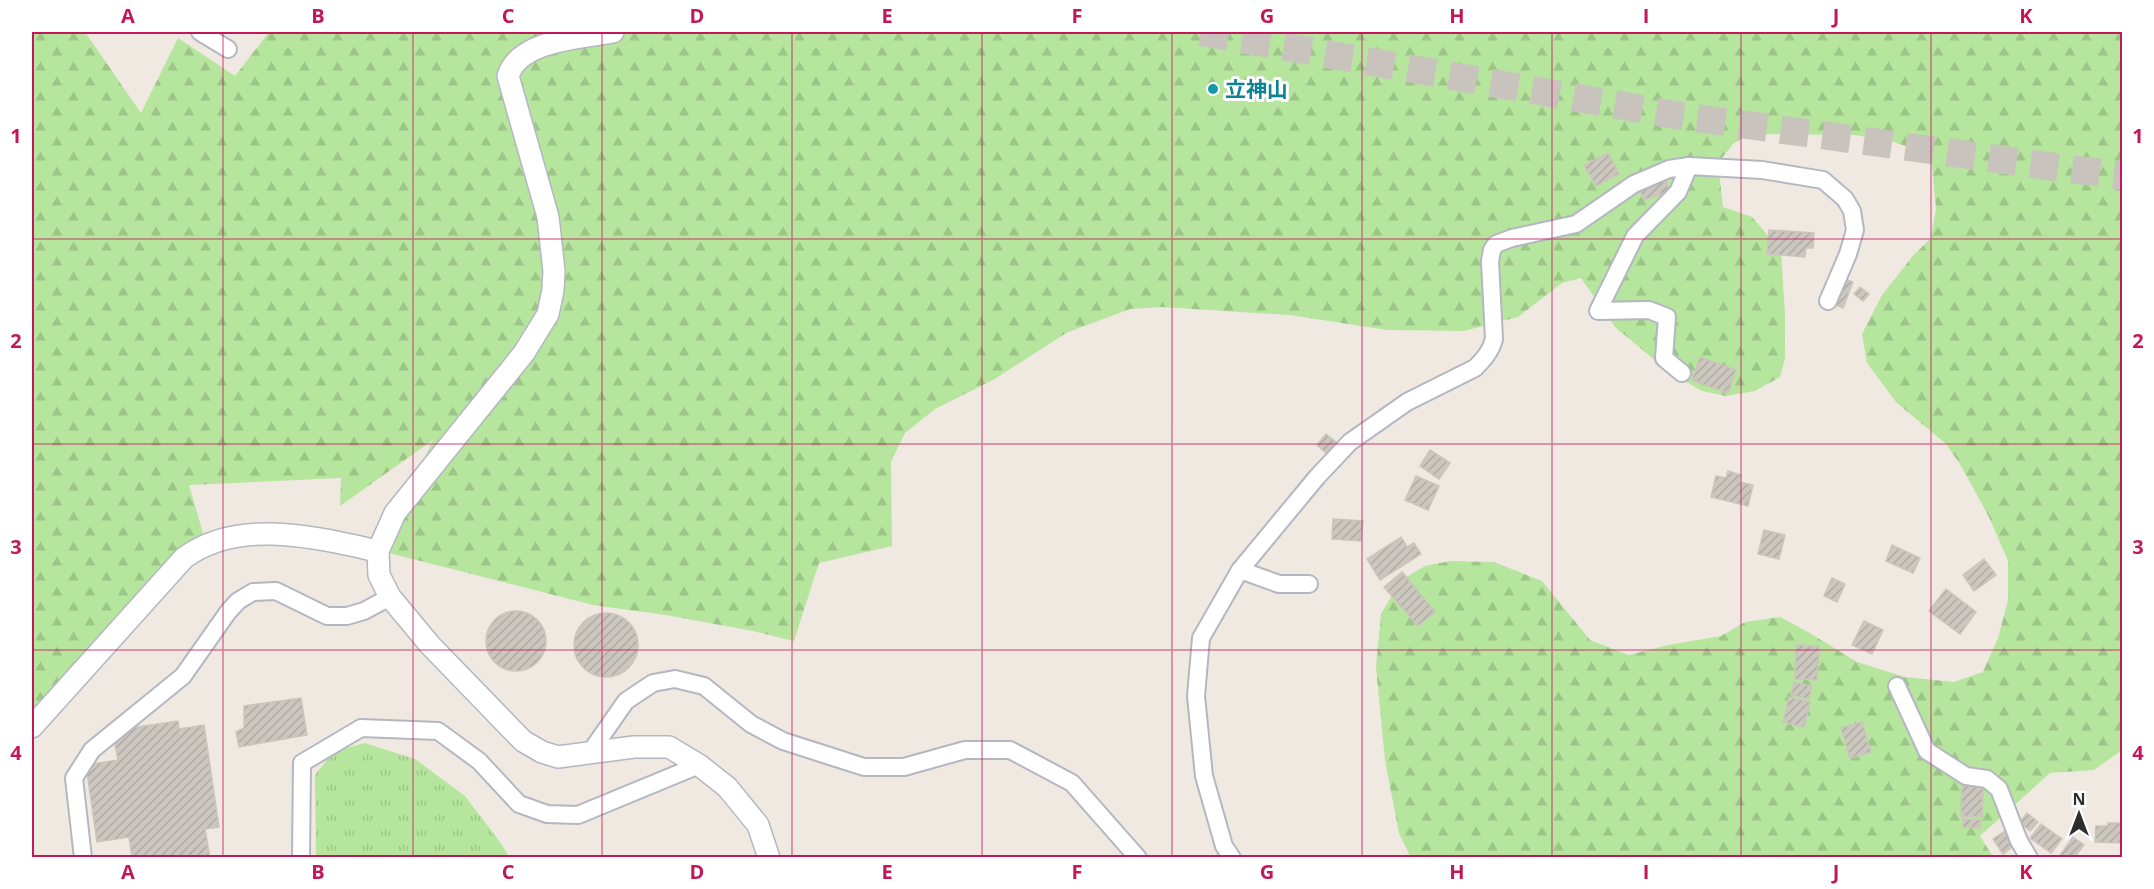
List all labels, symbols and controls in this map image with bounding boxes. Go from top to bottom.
text: A [121,2,135,29]
text: B [311,2,325,29]
text: C [502,2,515,29]
text: D [690,2,704,29]
text: E [881,2,893,29]
text: F [1072,2,1082,29]
text: G [1260,2,1274,29]
text: H [1449,2,1465,29]
text: I [1643,2,1649,29]
text: J [1831,2,1839,29]
text: K [2019,2,2033,29]
place label: 立神山 [1225,75,1288,103]
marker: 立神山 [1206,82,1220,96]
text: 1 [10,122,22,149]
text: 1 [2132,122,2144,149]
text: 2 [10,327,22,354]
text: 2 [2132,327,2144,354]
text: 3 [10,533,22,560]
text: 3 [2132,533,2144,560]
text: 4 [10,739,22,766]
text: 4 [2132,739,2144,766]
north arrow [2049,784,2109,844]
text: N [2072,788,2086,810]
text: A [121,858,135,885]
text: B [311,858,325,885]
text: C [502,858,515,885]
text: D [690,858,704,885]
text: E [881,858,893,885]
text: F [1072,858,1082,885]
text: G [1260,858,1274,885]
text: H [1449,858,1465,885]
text: I [1643,858,1649,885]
text: J [1831,858,1839,885]
text: K [2019,858,2033,885]

